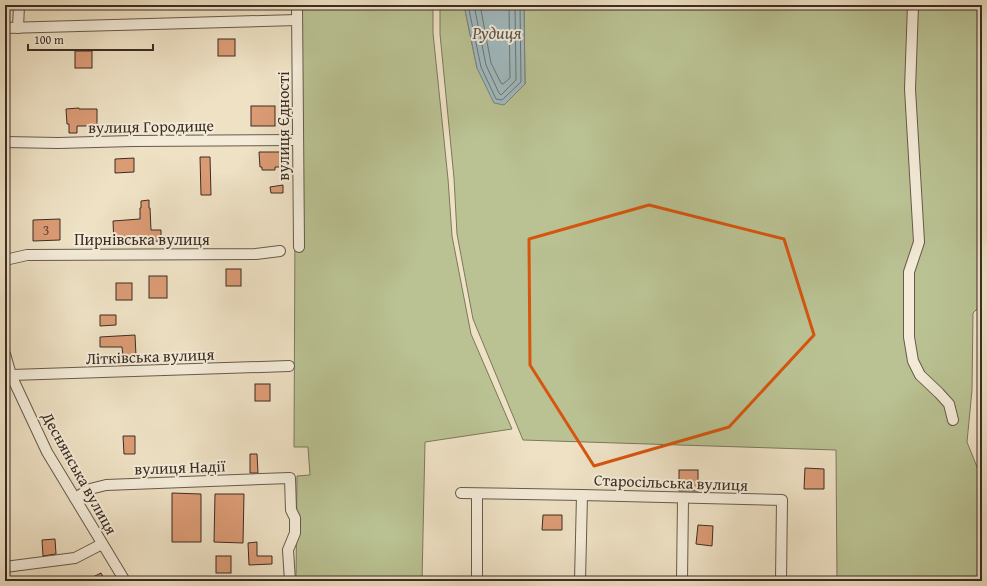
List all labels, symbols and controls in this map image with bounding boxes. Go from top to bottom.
water label: Рудиця [472,20,522,45]
scale bar [28,26,153,52]
text: 100 m [34,31,64,48]
street label: вулиця Єдності [271,71,295,181]
street label: вулиця Городище [88,113,214,139]
house number: 3 [43,220,49,240]
street label: Пирнівська вулиця [74,227,210,251]
street label: Літківська вулиця [85,342,215,370]
street label: Деснянська вулиця [36,406,124,539]
street label: вулиця Надії [134,453,226,481]
street label: Старосільська вулиця [593,467,749,497]

